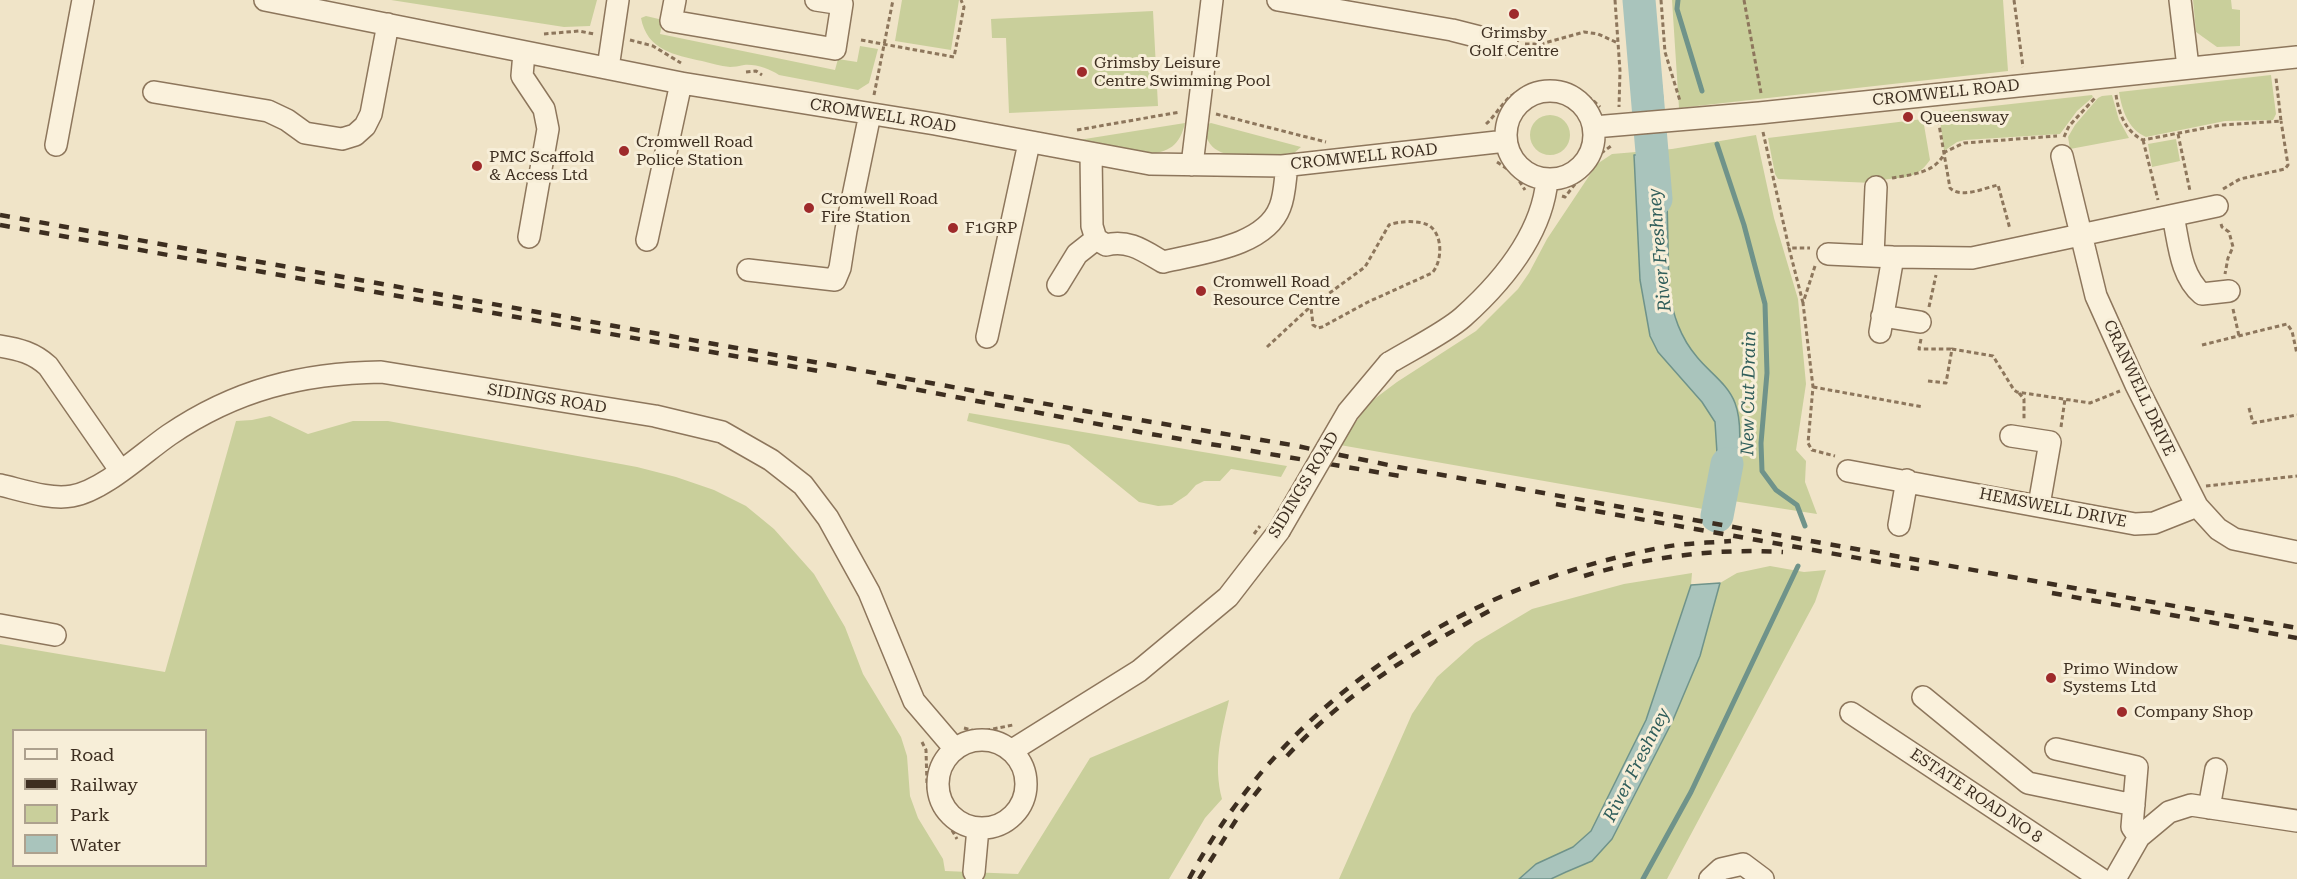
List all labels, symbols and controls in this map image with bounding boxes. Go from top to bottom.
marker: Grimsby Golf Centre [1507,7,1521,21]
place label: Grimsby Golf Centre [1469,23,1559,61]
place label: Grimsby Leisure Centre Swimming Pool [1094,53,1270,91]
marker: Grimsby Leisure Centre Swimming Pool [1075,65,1089,79]
street label: CROMWELL ROAD [1872,76,2020,110]
street label: CROMWELL ROAD [809,95,957,137]
place label: Queensway [1920,107,2009,127]
marker: Queensway [1901,110,1915,124]
place label: Cromwell Road Police Station [636,132,753,170]
street label: CROMWELL ROAD [1290,140,1438,174]
marker: Cromwell Road Police Station [617,144,631,158]
place label: PMC Scaffold & Access Ltd [489,147,594,185]
marker: PMC Scaffold & Access Ltd [470,159,484,173]
water label: River Freshney [1644,187,1676,313]
place label: Cromwell Road Fire Station [821,189,938,227]
marker: Cromwell Road Fire Station [802,201,816,215]
place label: F1GRP [965,218,1017,238]
marker: F1GRP [946,221,960,235]
place label: Cromwell Road Resource Centre [1213,272,1340,310]
marker: Cromwell Road Resource Centre [1194,284,1208,298]
street label: CRANWELL DRIVE [2099,317,2179,459]
water label: New Cut Drain [1737,330,1761,456]
street label: SIDINGS ROAD [486,380,608,418]
street label: SIDINGS ROAD [1265,428,1343,542]
street label: HEMSWELL DRIVE [1978,484,2128,532]
place label: Primo Window Systems Ltd [2063,659,2178,697]
marker: Primo Window Systems Ltd [2044,671,2058,685]
place label: Company Shop [2134,702,2253,722]
water label: River Freshney [1599,705,1675,825]
marker: Company Shop [2115,705,2129,719]
legend [12,729,207,867]
text: Road [70,744,114,765]
street label: ESTATE ROAD NO 8 [1906,745,2046,847]
text: Railway [70,774,138,795]
text: Park [70,804,110,825]
text: Water [70,834,121,855]

